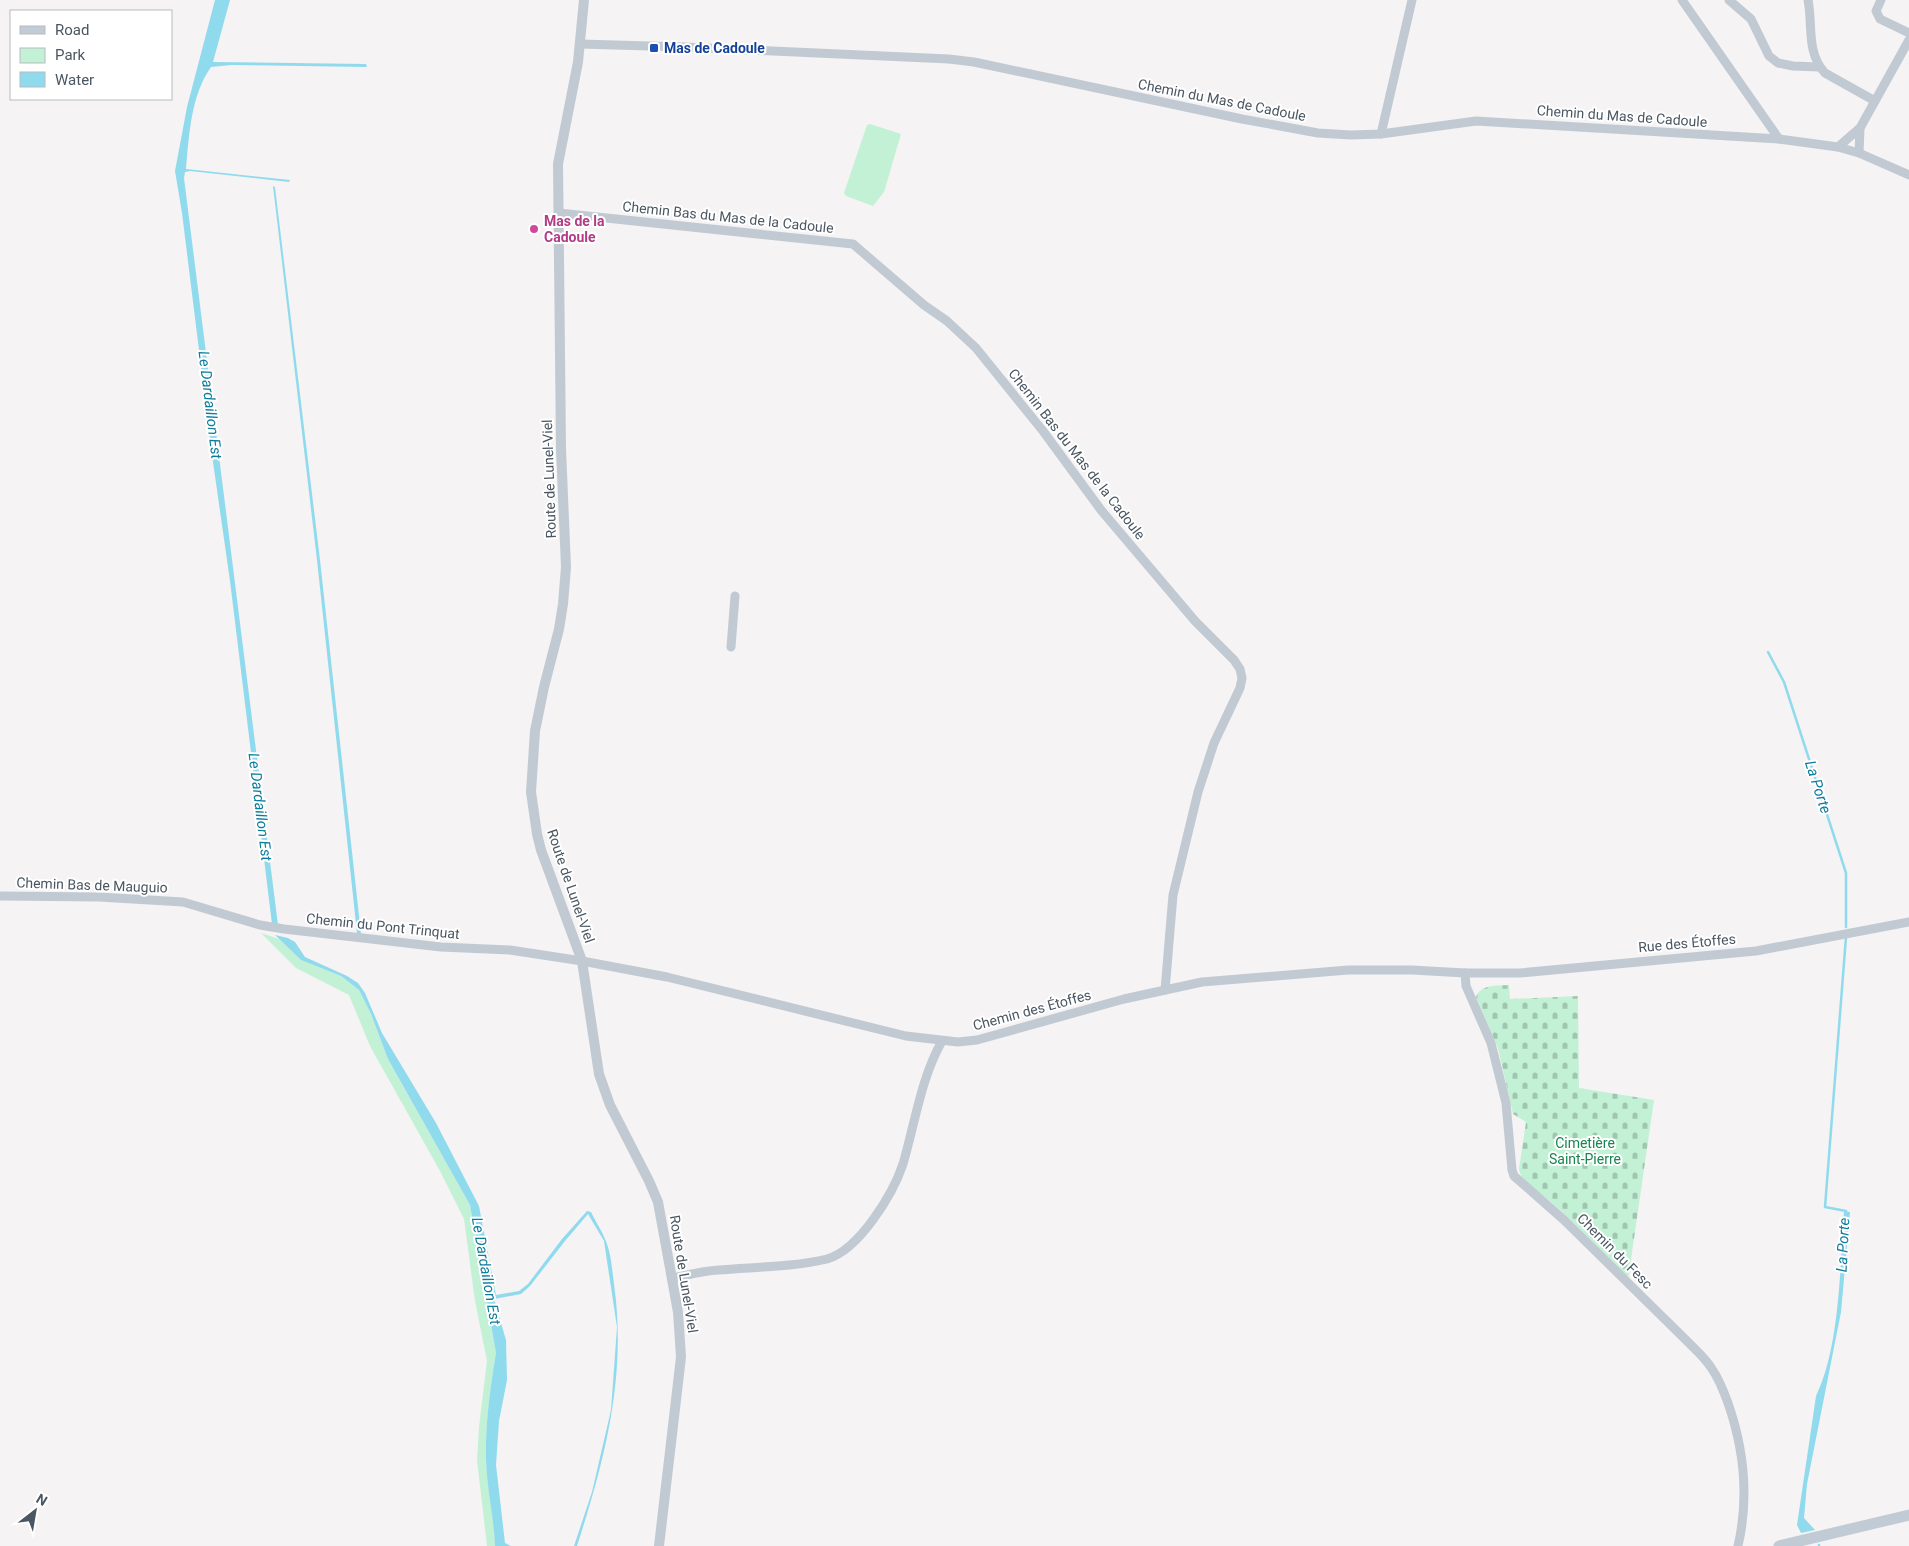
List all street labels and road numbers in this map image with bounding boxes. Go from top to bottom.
street label: Chemin du Mas de Cadoule [1137,76,1307,124]
street label: Chemin du Mas de Cadoule [1536,102,1708,130]
street label: Chemin Bas du Mas de la Cadoule [622,198,834,236]
street label: Chemin Bas du Mas de la Cadoule [1005,365,1149,543]
street label: Route de Lunel-Viel [539,419,559,539]
street label: Route de Lunel-Viel [544,827,598,945]
street label: Chemin Bas de Mauguio [16,874,168,896]
street label: Chemin du Pont Trinquat [306,910,461,942]
street label: Rue des Étoffes [1637,930,1736,955]
street label: Chemin des Étoffes [971,986,1093,1033]
street label: Chemin du Fesc [1574,1210,1656,1292]
street label: Route de Lunel-Viel [667,1214,701,1334]

